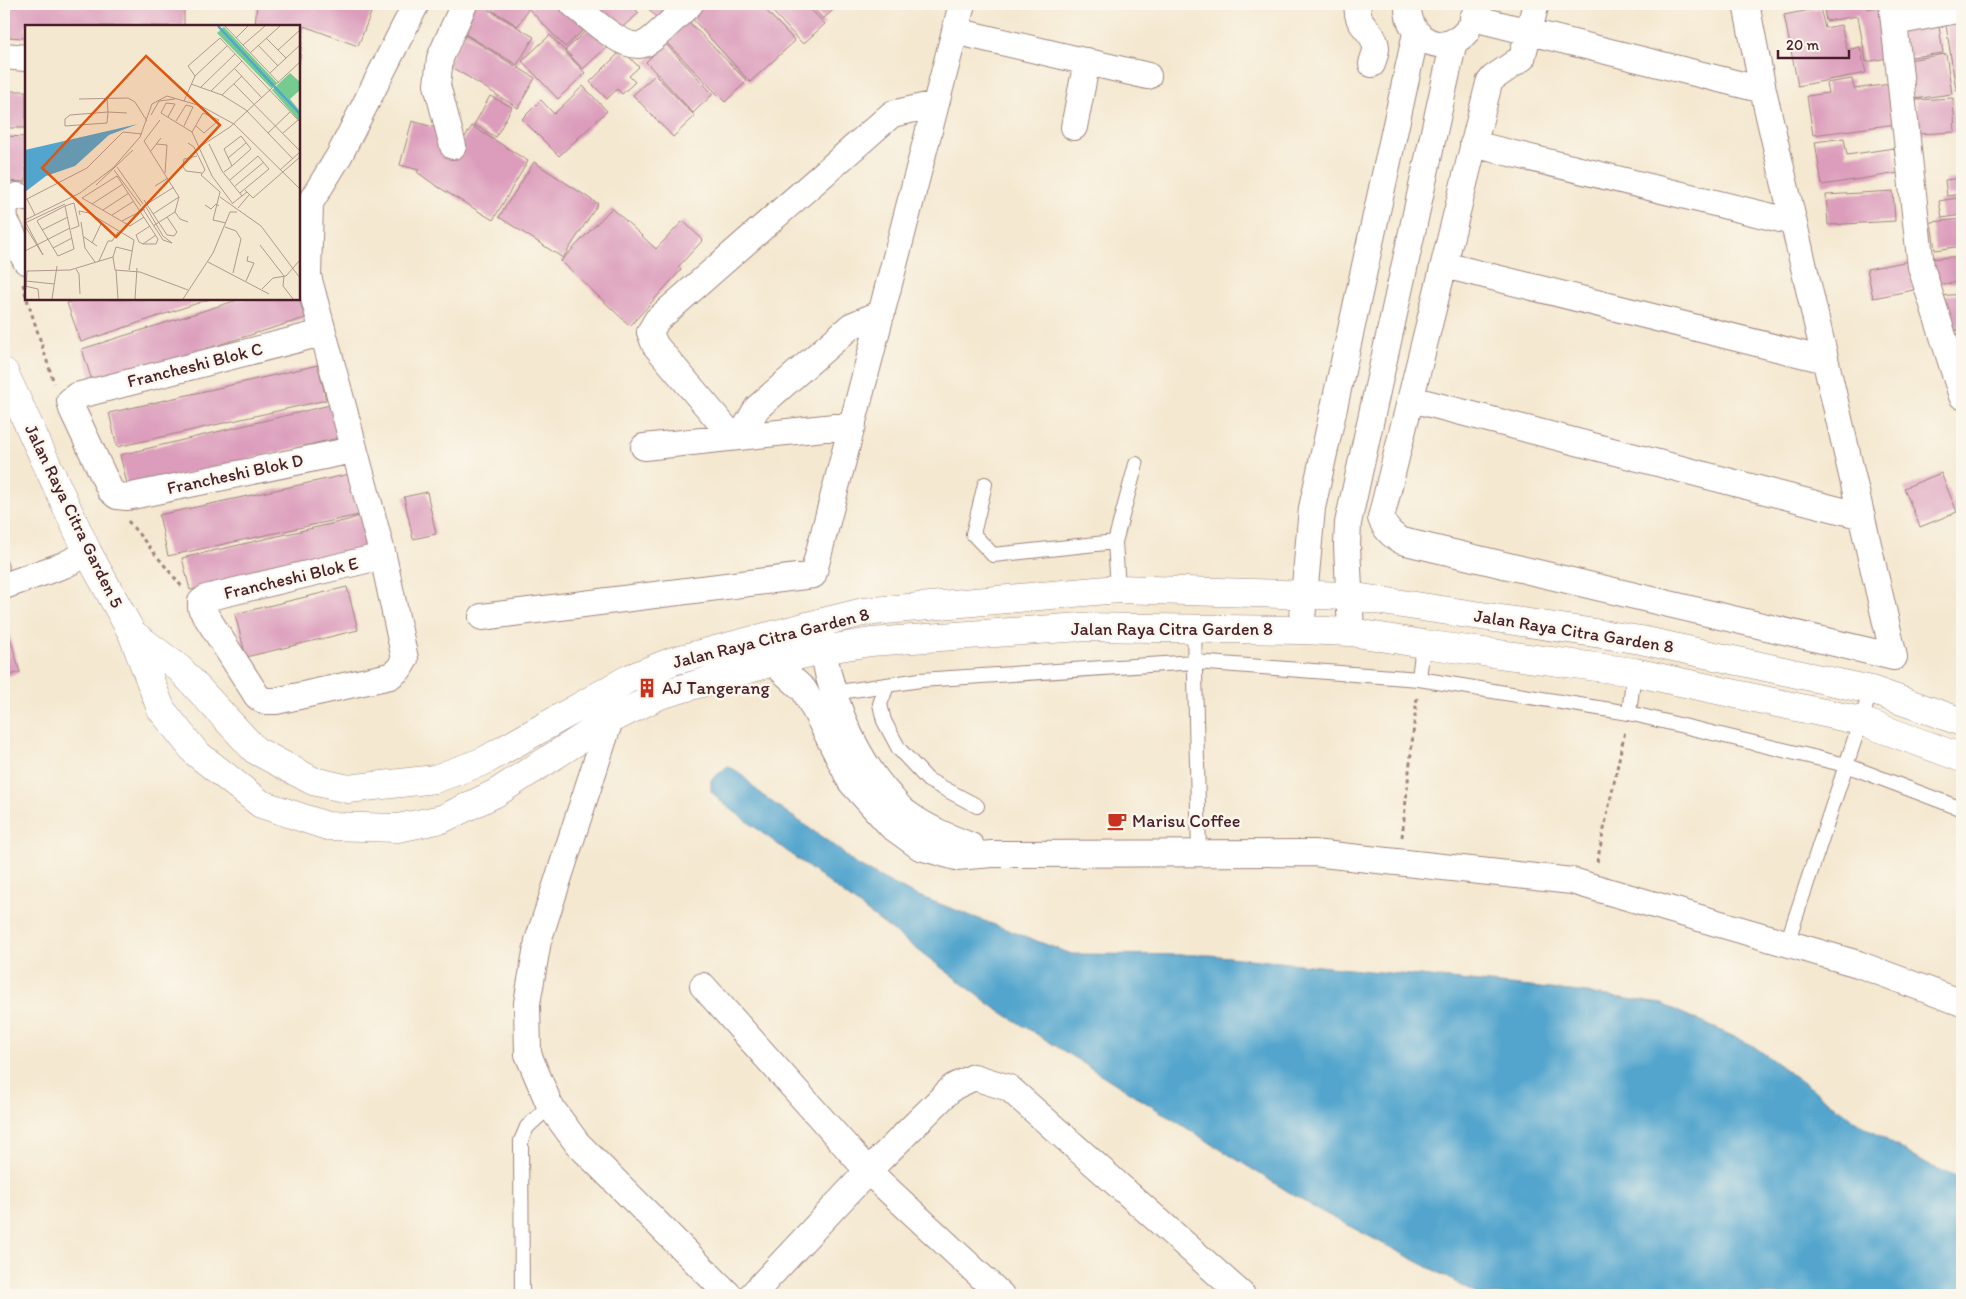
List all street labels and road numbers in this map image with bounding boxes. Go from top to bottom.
street label: Francheshi Blok C [125,338,265,392]
street label: Jalan Raya Citra Garden 5 [20,421,128,611]
street label: Francheshi Blok D [165,449,305,499]
street label: Francheshi Blok E [222,552,360,604]
street label: Jalan Raya Citra Garden 8 [670,603,872,673]
street label: Jalan Raya Citra Garden 8 [1473,604,1676,658]
street label: Jalan Raya Citra Garden 8 [1071,618,1273,640]

